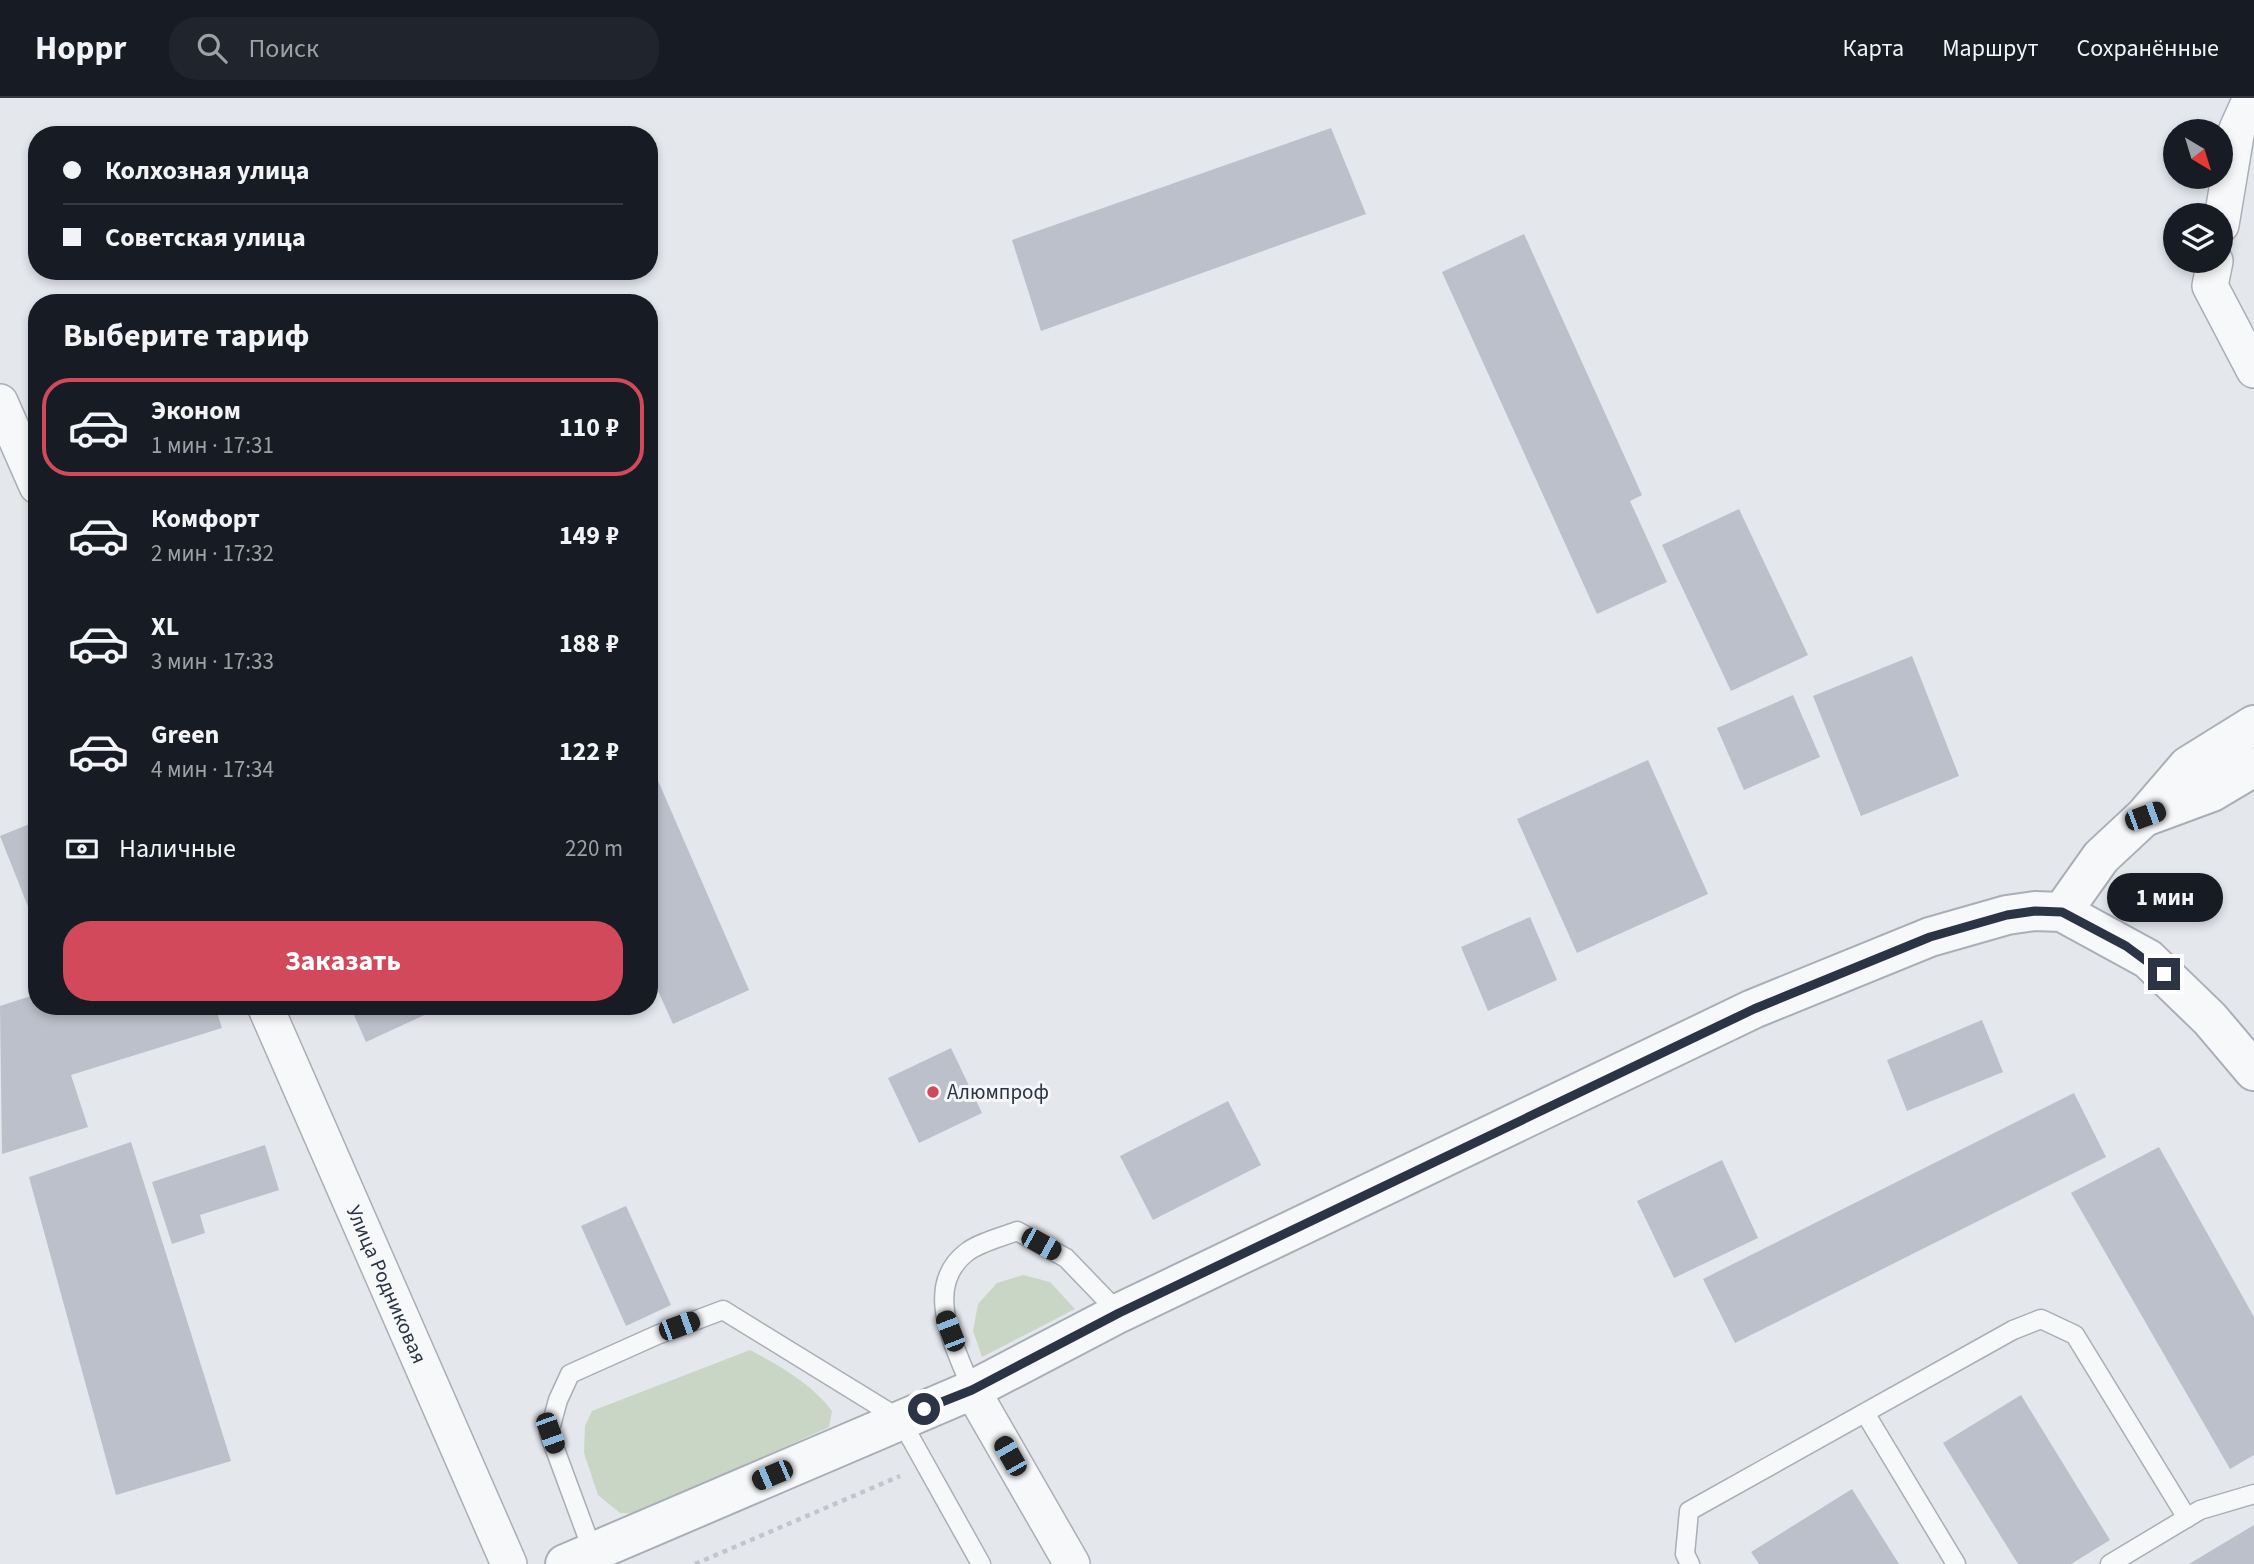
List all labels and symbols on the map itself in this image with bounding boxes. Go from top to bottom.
north arrow [2163,119,2233,189]
car [2122,799,2169,833]
callout: 1 мин [2106,872,2222,922]
route end [2148,958,2180,990]
place label: Алюмпроф [947,1077,1049,1107]
marker: Алюмпроф [925,1084,941,1100]
street label: Улица Родниковая [339,1201,435,1368]
car [1018,1225,1065,1263]
car [933,1308,968,1354]
car [656,1309,703,1343]
route start [908,1393,940,1425]
car [533,1410,568,1456]
car [991,1433,1030,1479]
car [749,1457,796,1493]

